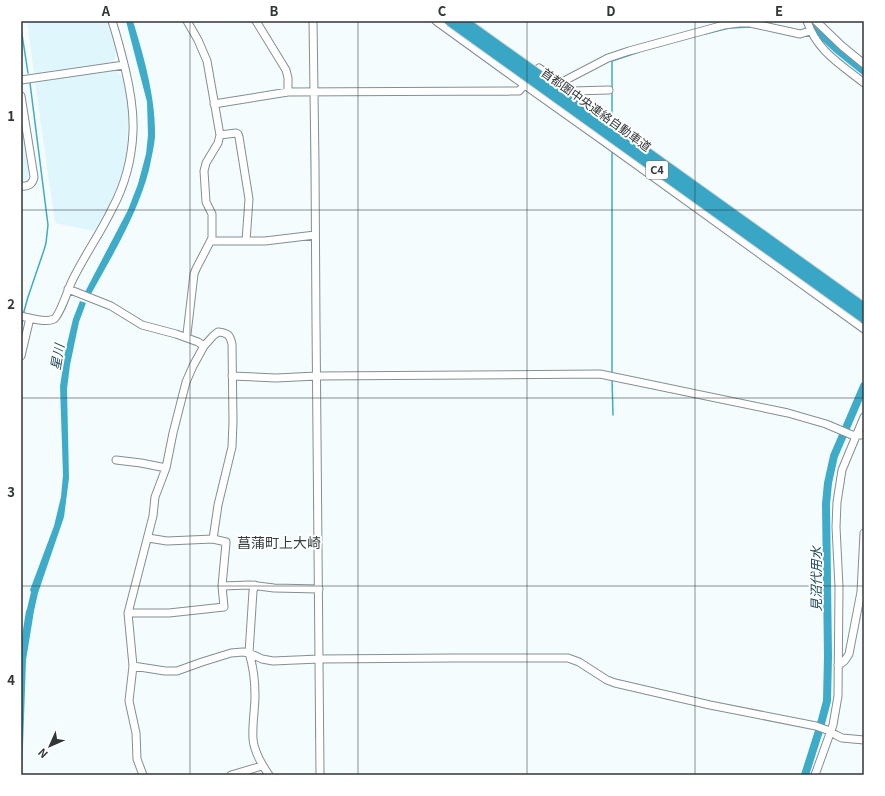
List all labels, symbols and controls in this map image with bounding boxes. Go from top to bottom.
text: A [101,1,111,20]
text: B [270,1,279,20]
text: C [438,1,447,20]
text: D [606,1,616,20]
text: E [775,1,783,20]
street label: 首都圏中央連絡自動車道 [538,63,655,154]
text: 1 [7,106,15,125]
road number: C4 [646,161,668,179]
text: 2 [7,294,15,313]
water label: 星川 [45,340,68,371]
text: 3 [7,482,15,501]
district label: 菖蒲町上大崎 [237,532,321,552]
water label: 見沼代用水 [806,545,825,612]
text: 4 [7,670,15,689]
north arrow [30,726,70,766]
text: N [34,745,51,762]

